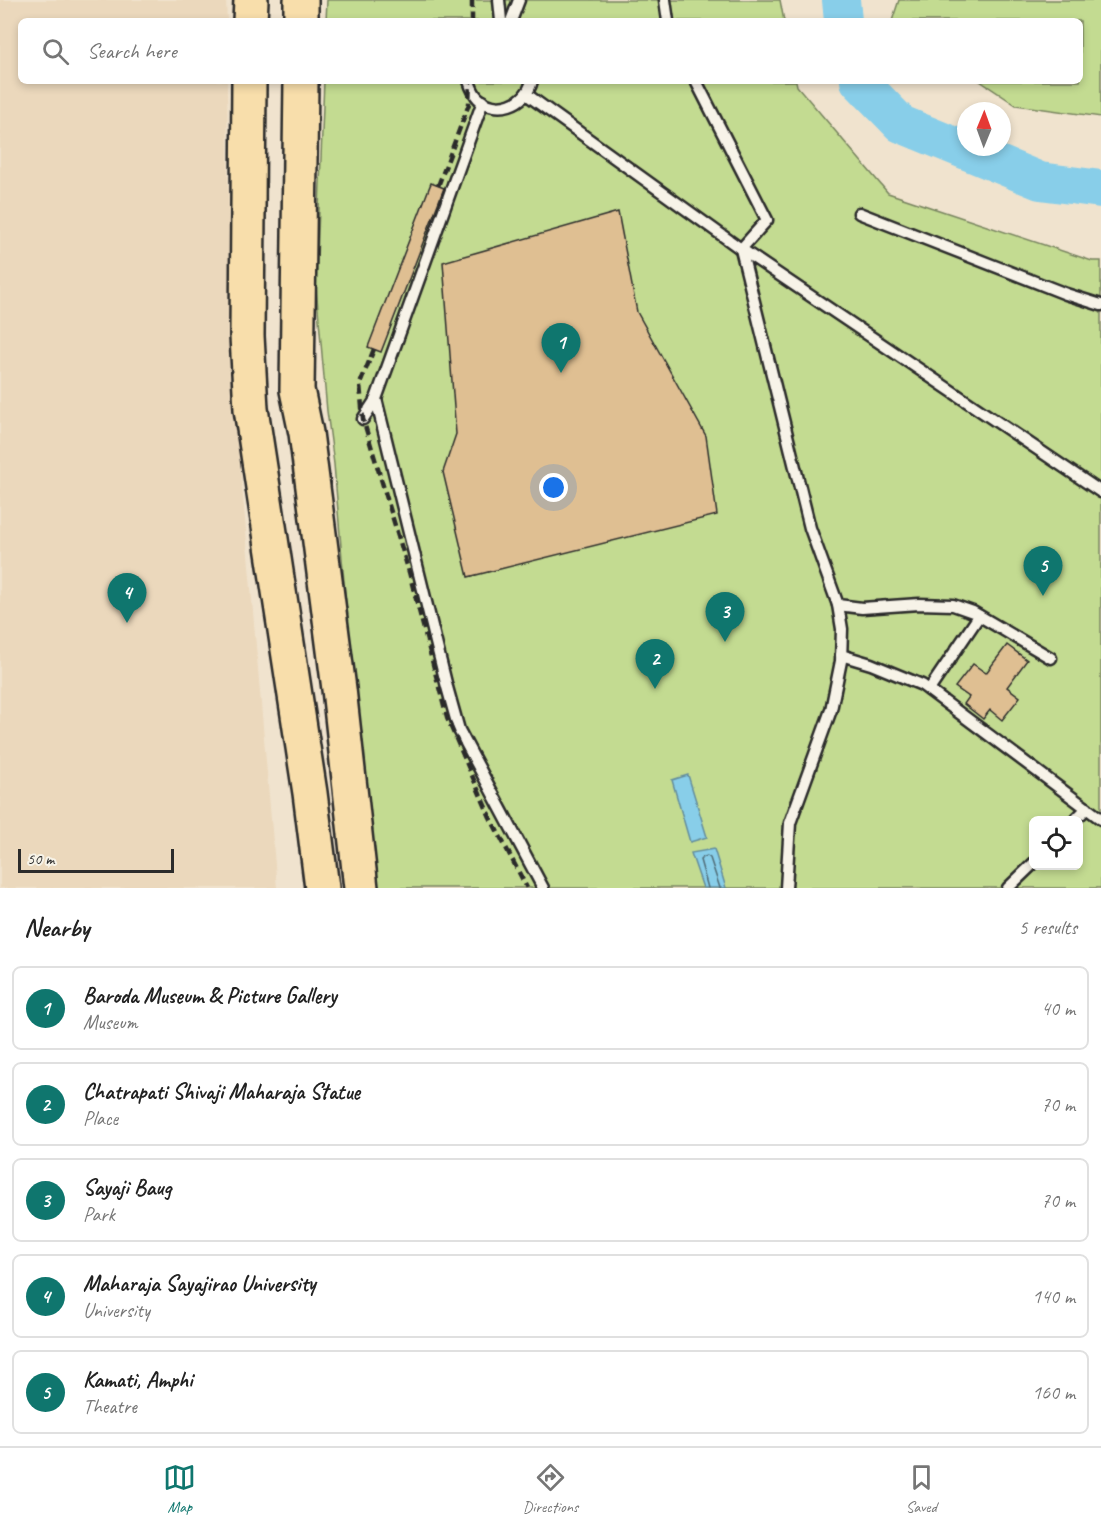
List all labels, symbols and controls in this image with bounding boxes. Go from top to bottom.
search box [18,18,1083,84]
icon: search [39,35,72,68]
text: Search here [87,37,177,65]
north arrow [957,102,1011,156]
pin: 1 [542,324,580,373]
your location [539,473,568,502]
pin: 5 [1024,546,1062,596]
pin: 4 [108,574,146,623]
pin: 3 [706,592,744,642]
pin: 2 [636,640,674,689]
map controls [1029,816,1083,870]
button: locate [1029,816,1083,870]
scale bar [18,846,174,874]
text: 50 m [27,849,54,869]
text: Nearby [24,911,89,944]
text: 5 results [1018,915,1077,940]
text: Baroda Museum & Picture Gallery [83,982,336,1010]
text: 1 [41,996,50,1021]
text: 40 m [1041,996,1075,1021]
text: Museum [83,1010,138,1035]
text: Chatrapati Shivaji Maharaja Statue [83,1078,360,1106]
text: 2 [41,1092,50,1117]
text: 70 m [1041,1092,1075,1117]
text: Place [83,1106,118,1131]
text: Sayaji Baug [83,1174,171,1202]
text: 3 [41,1188,50,1213]
text: 70 m [1041,1188,1075,1213]
text: Park [83,1202,115,1227]
text: Maharaja Sayajirao University [83,1270,315,1298]
text: 4 [41,1284,50,1309]
text: 140 m [1032,1284,1075,1309]
text: University [83,1298,150,1323]
text: Kamati, Amphi [83,1366,193,1394]
text: 5 [41,1380,50,1405]
text: 160 m [1032,1380,1075,1405]
text: Theatre [83,1394,137,1419]
tab: Map [163,1461,196,1517]
tab: Directions [523,1461,578,1517]
tab: Saved [905,1461,938,1517]

